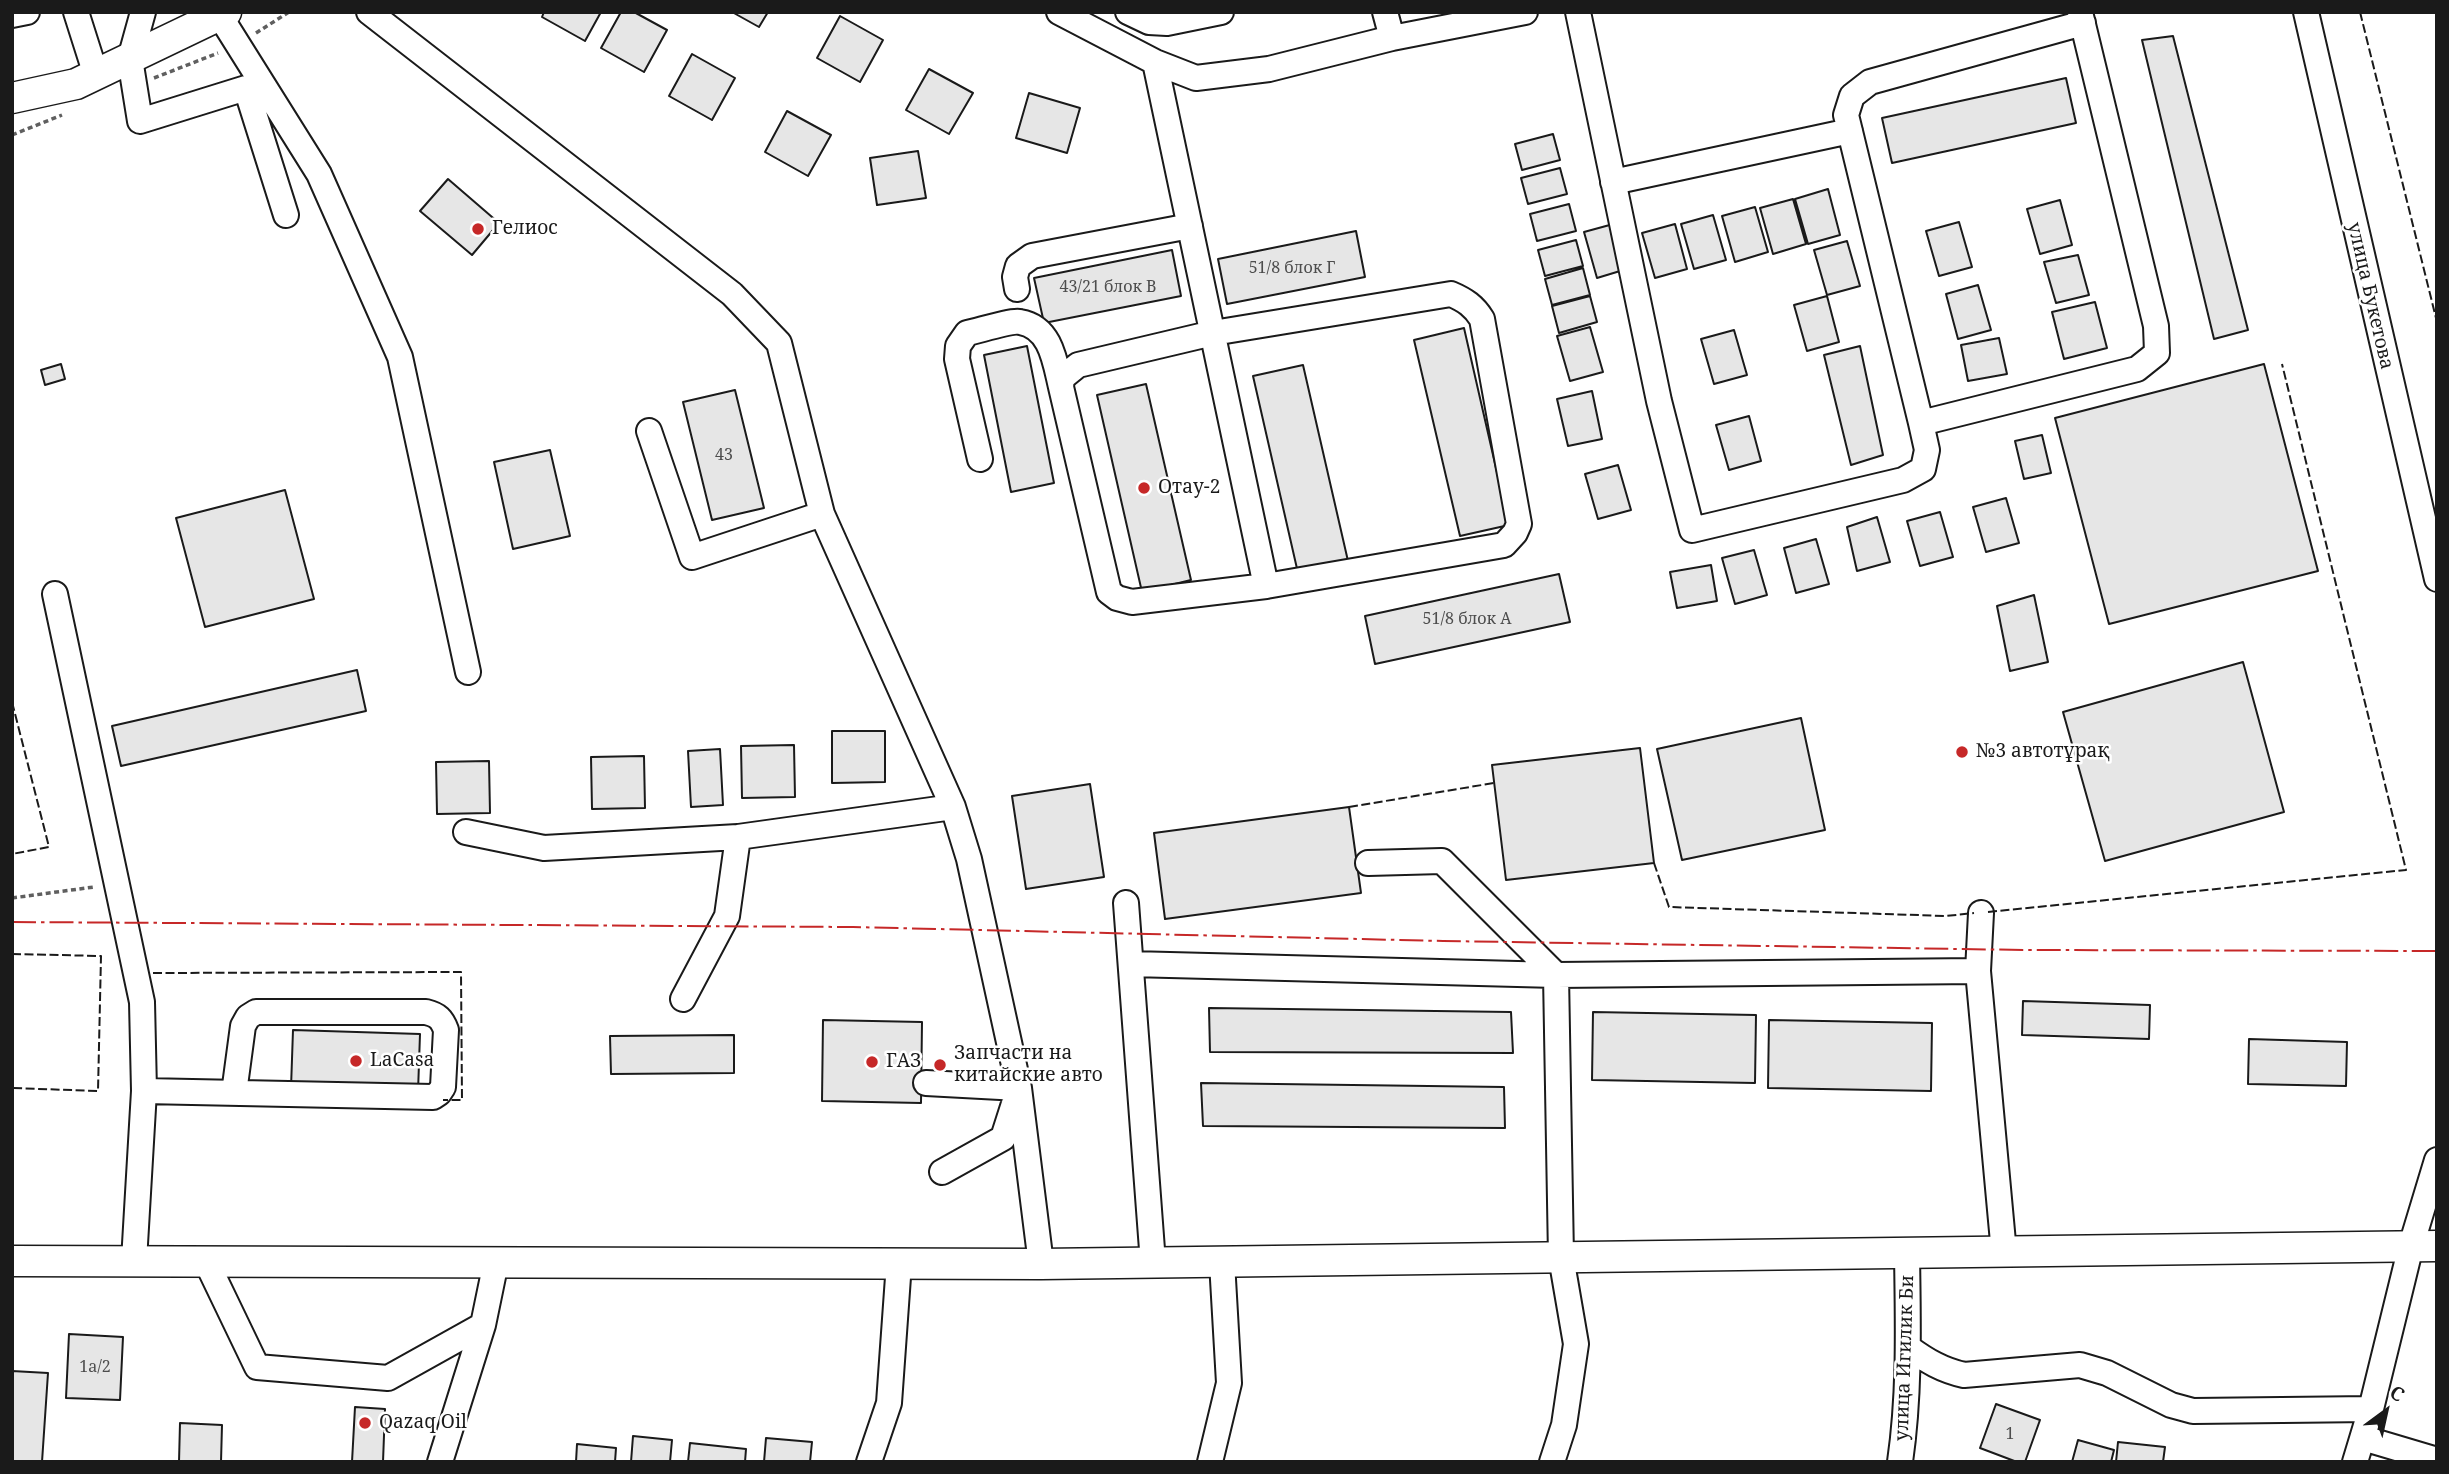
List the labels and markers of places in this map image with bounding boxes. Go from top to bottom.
place label: Гелиос [492,218,558,240]
marker: Гелиос [470,221,486,237]
place label: Отау-2 [1158,477,1220,499]
marker: Отау-2 [1136,480,1152,496]
place label: №3 автотұрақ [1976,741,2110,763]
marker: №3 автотұрақ [1954,744,1970,760]
place label: Запчасти на китайские авто [954,1043,1103,1087]
place label: LaCasa [370,1050,434,1072]
place label: ГАЗ [886,1051,921,1073]
marker: LaCasa [348,1053,364,1069]
marker: ГАЗ [864,1054,880,1070]
marker: Запчасти на китайские авто [932,1057,948,1073]
place label: Qazaq Oil [379,1412,467,1434]
marker: Qazaq Oil [357,1415,373,1431]

